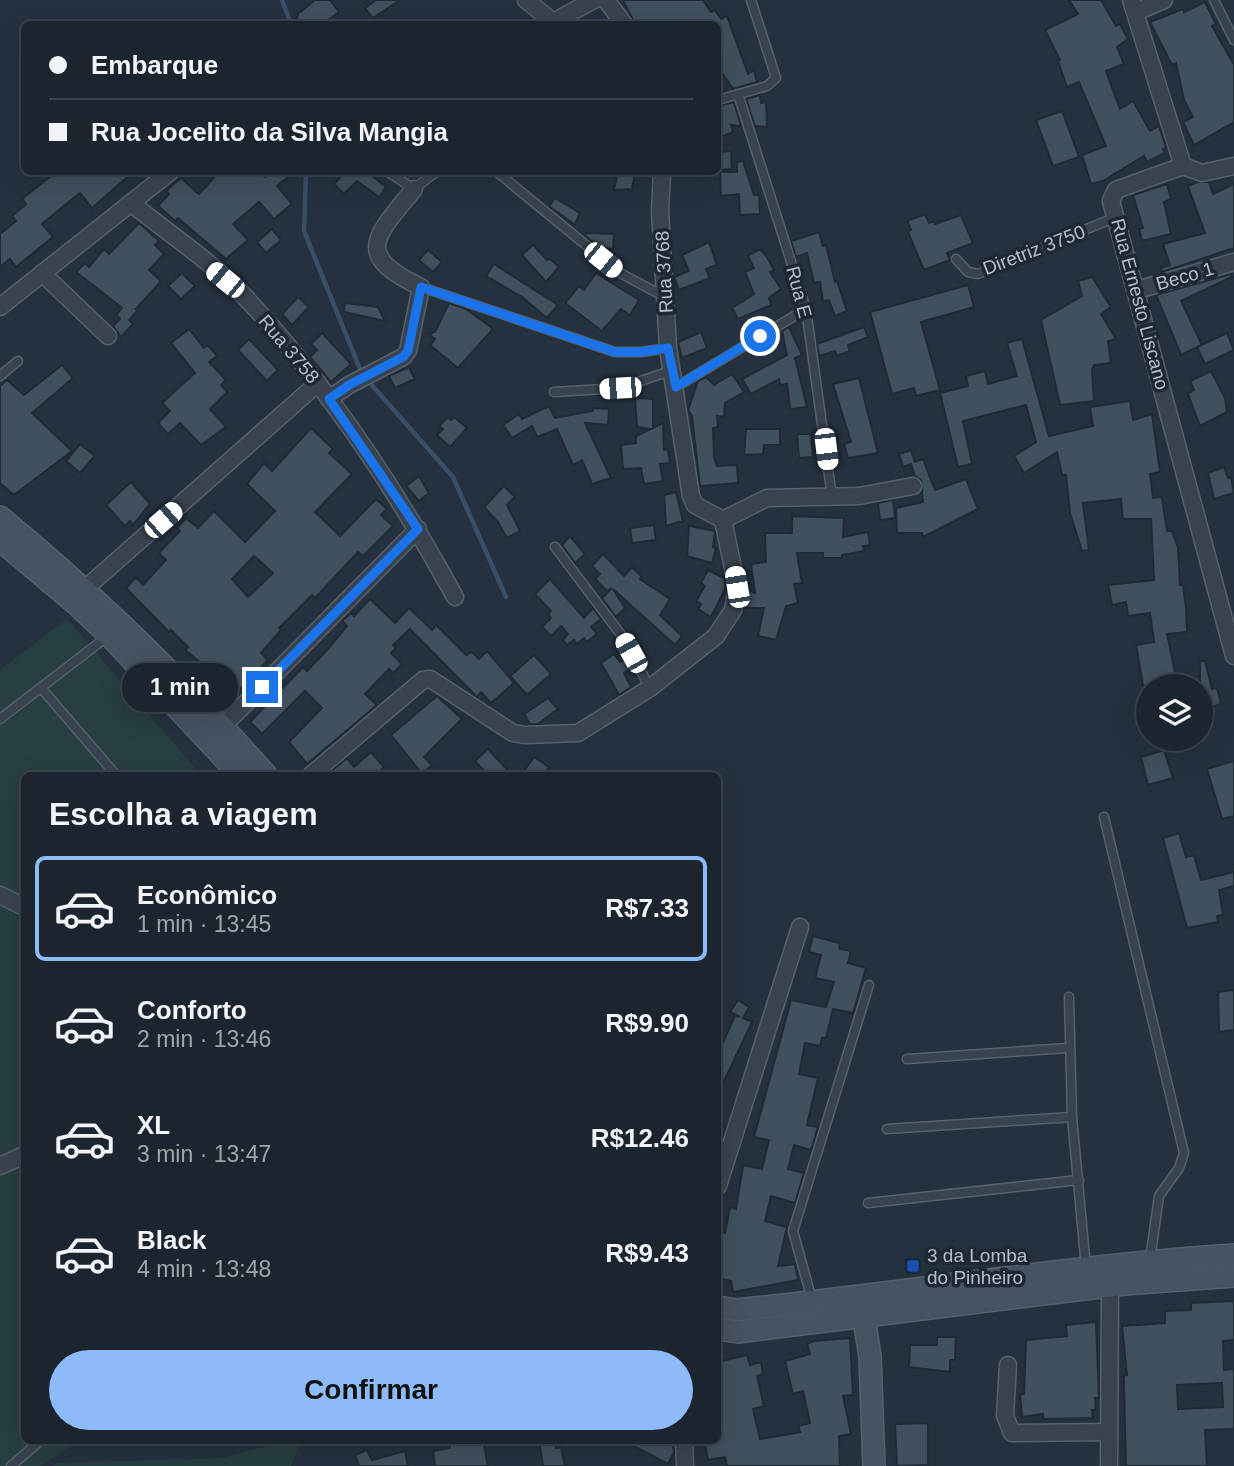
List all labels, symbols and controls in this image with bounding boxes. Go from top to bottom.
text: Embarque [91,50,218,80]
text: Rua Jocelito da Silva Mangia [91,117,448,147]
street label: Rua Ernesto Liscano [1107,216,1173,392]
street label: Diretriz 3750 [980,221,1088,279]
street label: Rua 3768 [651,230,677,314]
car [581,239,626,281]
street label: Beco 1 [1154,258,1216,294]
car [203,259,248,301]
street label: Rua E [782,264,816,320]
street label: Rua 3758 [254,311,324,387]
route start [744,320,776,352]
car [599,376,642,400]
car [814,427,839,471]
car [141,498,186,542]
car [724,565,751,609]
car [612,630,651,676]
callout: 1 min [122,662,238,712]
route end [246,671,278,703]
text: 1 min [150,674,210,700]
map controls [1136,674,1213,751]
button: layers [1136,674,1213,751]
text: Escolha a viagem [49,796,318,832]
icon: car [53,877,116,940]
text: Econômico [137,880,277,910]
text: R$7.33 [605,893,689,923]
text: 1 min · 13:45 [137,911,271,937]
icon: car [53,992,116,1055]
text: Conforto [137,995,247,1025]
text: R$9.90 [605,1008,689,1038]
text: 2 min · 13:46 [137,1026,271,1052]
icon: car [53,1107,116,1170]
text: XL [137,1110,170,1140]
text: R$12.46 [591,1123,689,1153]
text: 3 min · 13:47 [137,1141,271,1167]
icon: car [53,1222,116,1285]
text: Black [137,1225,206,1255]
text: R$9.43 [605,1238,689,1268]
place label: 3 da Lomba do Pinheiro [927,1245,1028,1288]
text: 4 min · 13:48 [137,1256,271,1282]
marker: 3 da Lomba do Pinheiro [905,1258,921,1274]
button: Confirmar [49,1350,693,1430]

